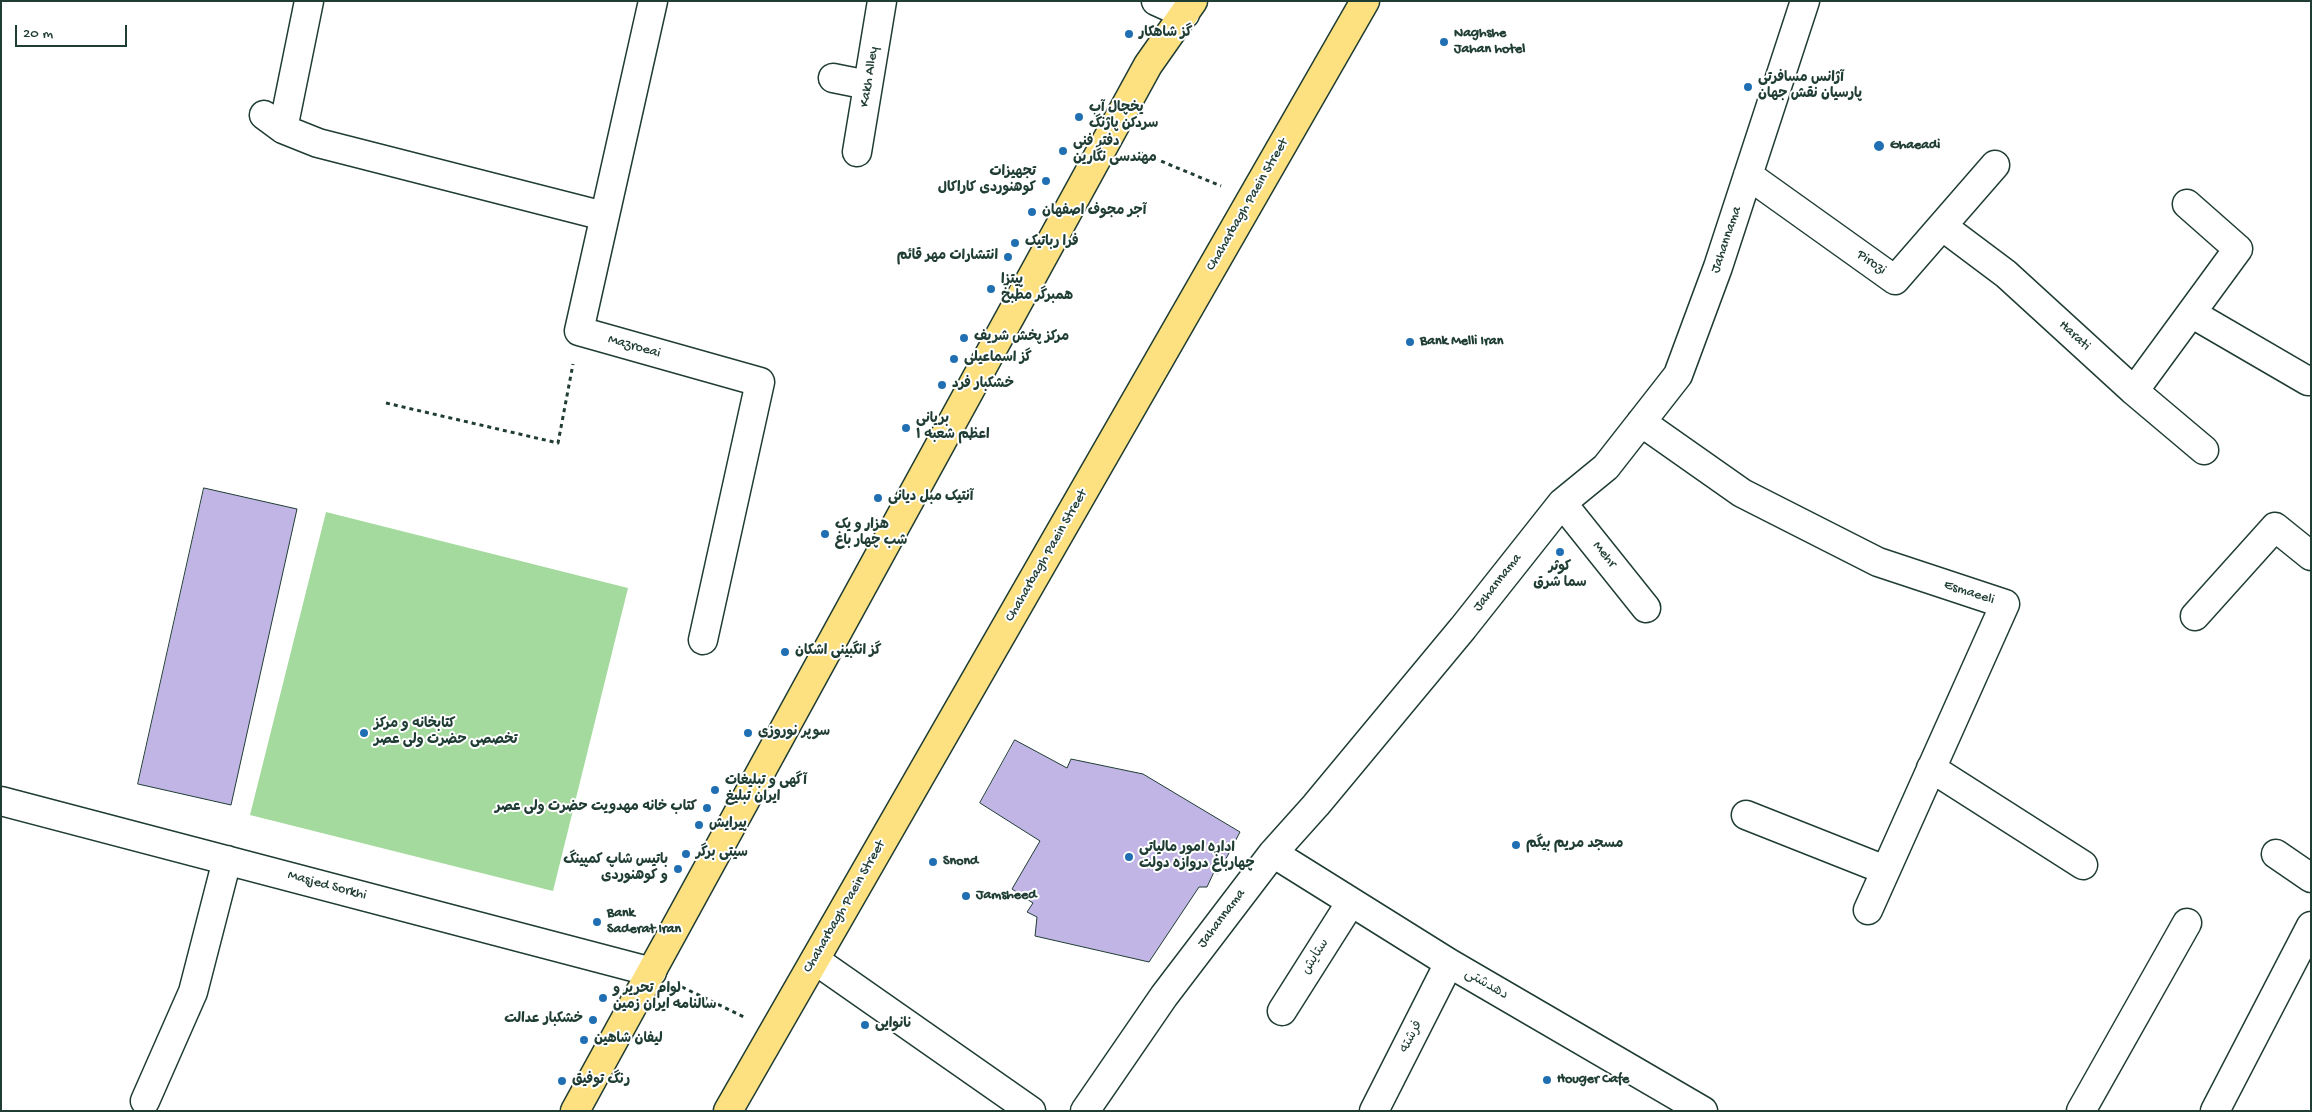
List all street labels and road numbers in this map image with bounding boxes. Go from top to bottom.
street label: Kakh Alley [857,46,883,108]
street label: Chaharbagh Paein Street [1203,136,1293,274]
street label: Jahannama [1708,205,1746,275]
street label: Pirozi [1853,247,1889,279]
street label: Harati [2055,317,2093,355]
street label: Mazroeai [606,331,662,363]
street label: Chaharbagh Paein Street [1002,487,1092,625]
street label: Mehr [1588,538,1620,572]
street label: Jahannama [1470,551,1526,615]
street label: Esmaeeli [1942,577,1996,609]
street label: Chaharbagh Paein Street [800,838,890,976]
street label: Masjed Sorkhi [286,867,368,905]
street label: Jahannama [1194,886,1250,952]
street label: ستایش [1299,936,1333,978]
street label: دهدشتی [1461,966,1511,1004]
street label: فرشته [1397,1018,1427,1056]

